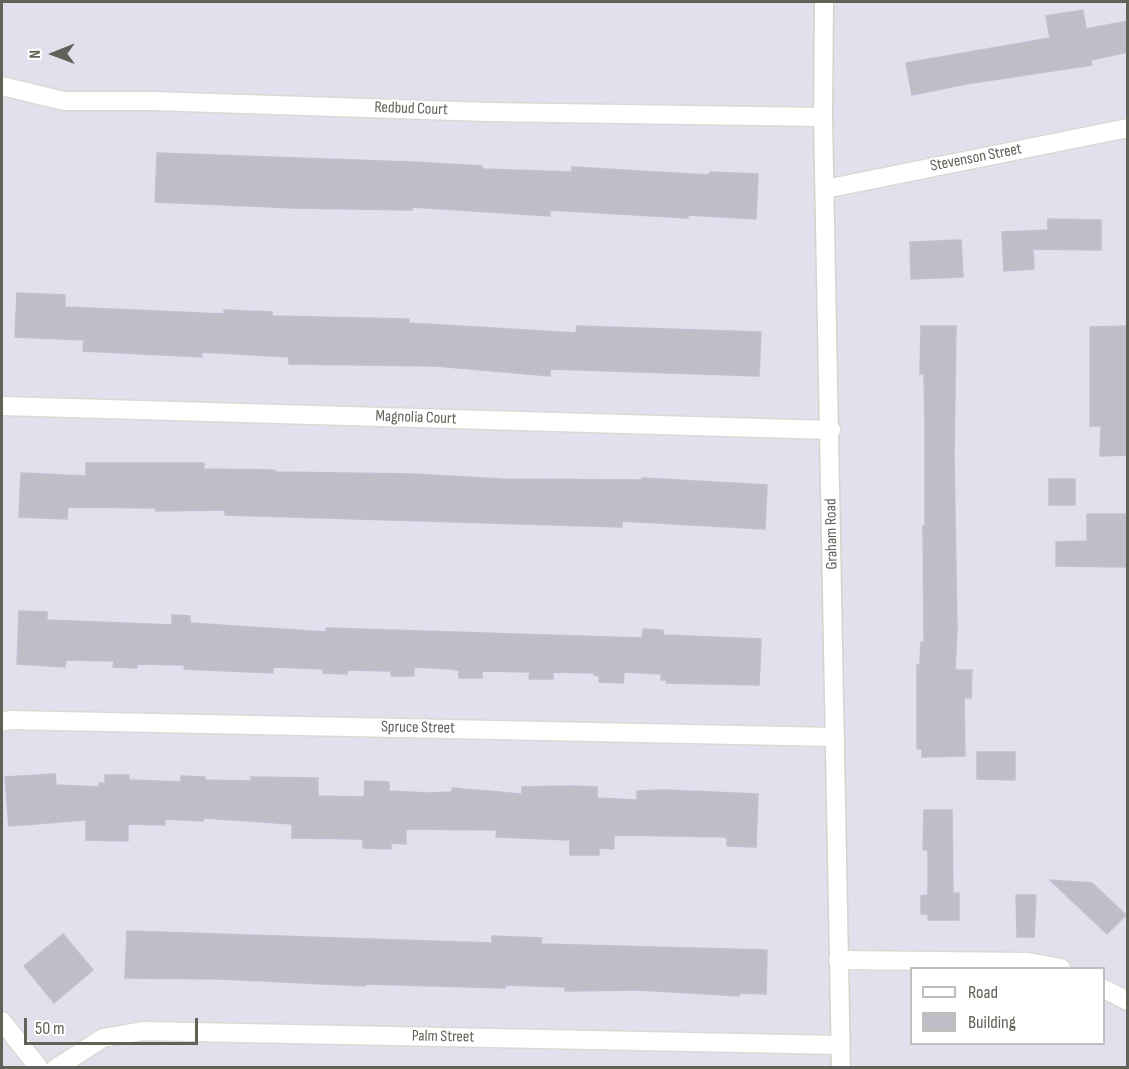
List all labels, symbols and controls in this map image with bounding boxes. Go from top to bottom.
north arrow [24,24,84,84]
text: N [26,50,45,59]
street label: Redbud Court [374,98,448,120]
street label: Stevenson Street [929,140,1023,176]
street label: Magnolia Court [375,407,457,429]
street label: Graham Road [822,498,842,570]
street label: Spruce Street [381,718,455,738]
legend [910,967,1105,1045]
text: Road [968,982,998,1003]
scale bar [27,1006,201,1044]
text: Building [968,1012,1016,1033]
text: 50 m [35,1018,65,1039]
street label: Palm Street [412,1027,474,1047]

